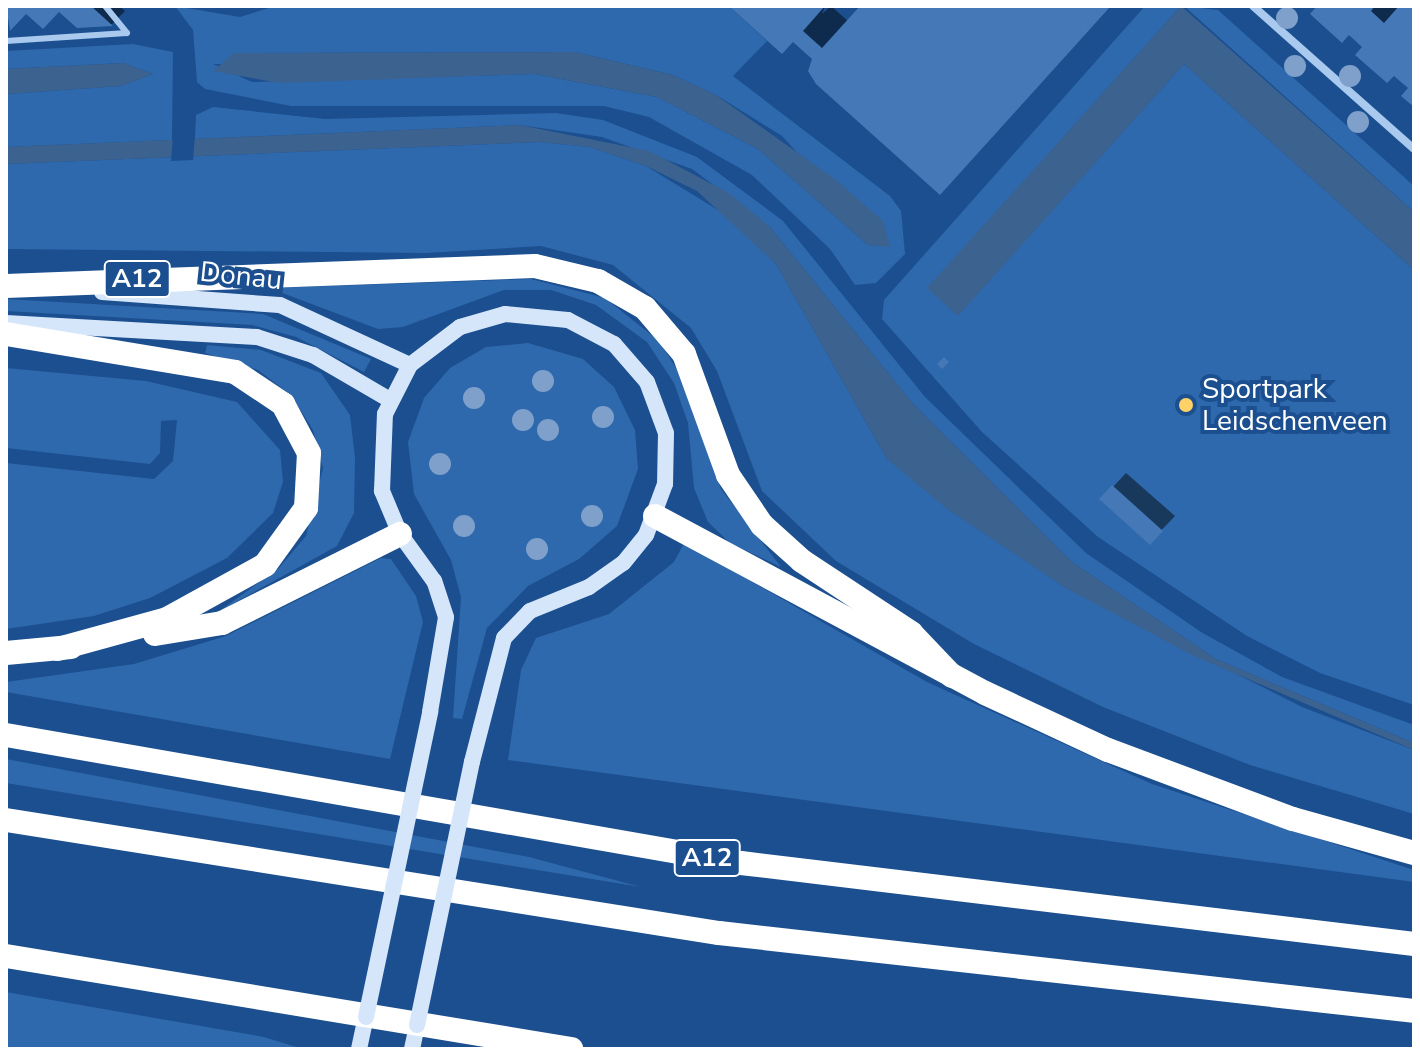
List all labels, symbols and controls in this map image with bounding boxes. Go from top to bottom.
street label: Donau [198,255,284,297]
road number: A12 [103,257,171,301]
place label: Sportpark Leidschenveen [1202,372,1388,438]
marker: Sportpark Leidschenveen [1177,396,1195,414]
road number: A12 [673,836,741,880]

